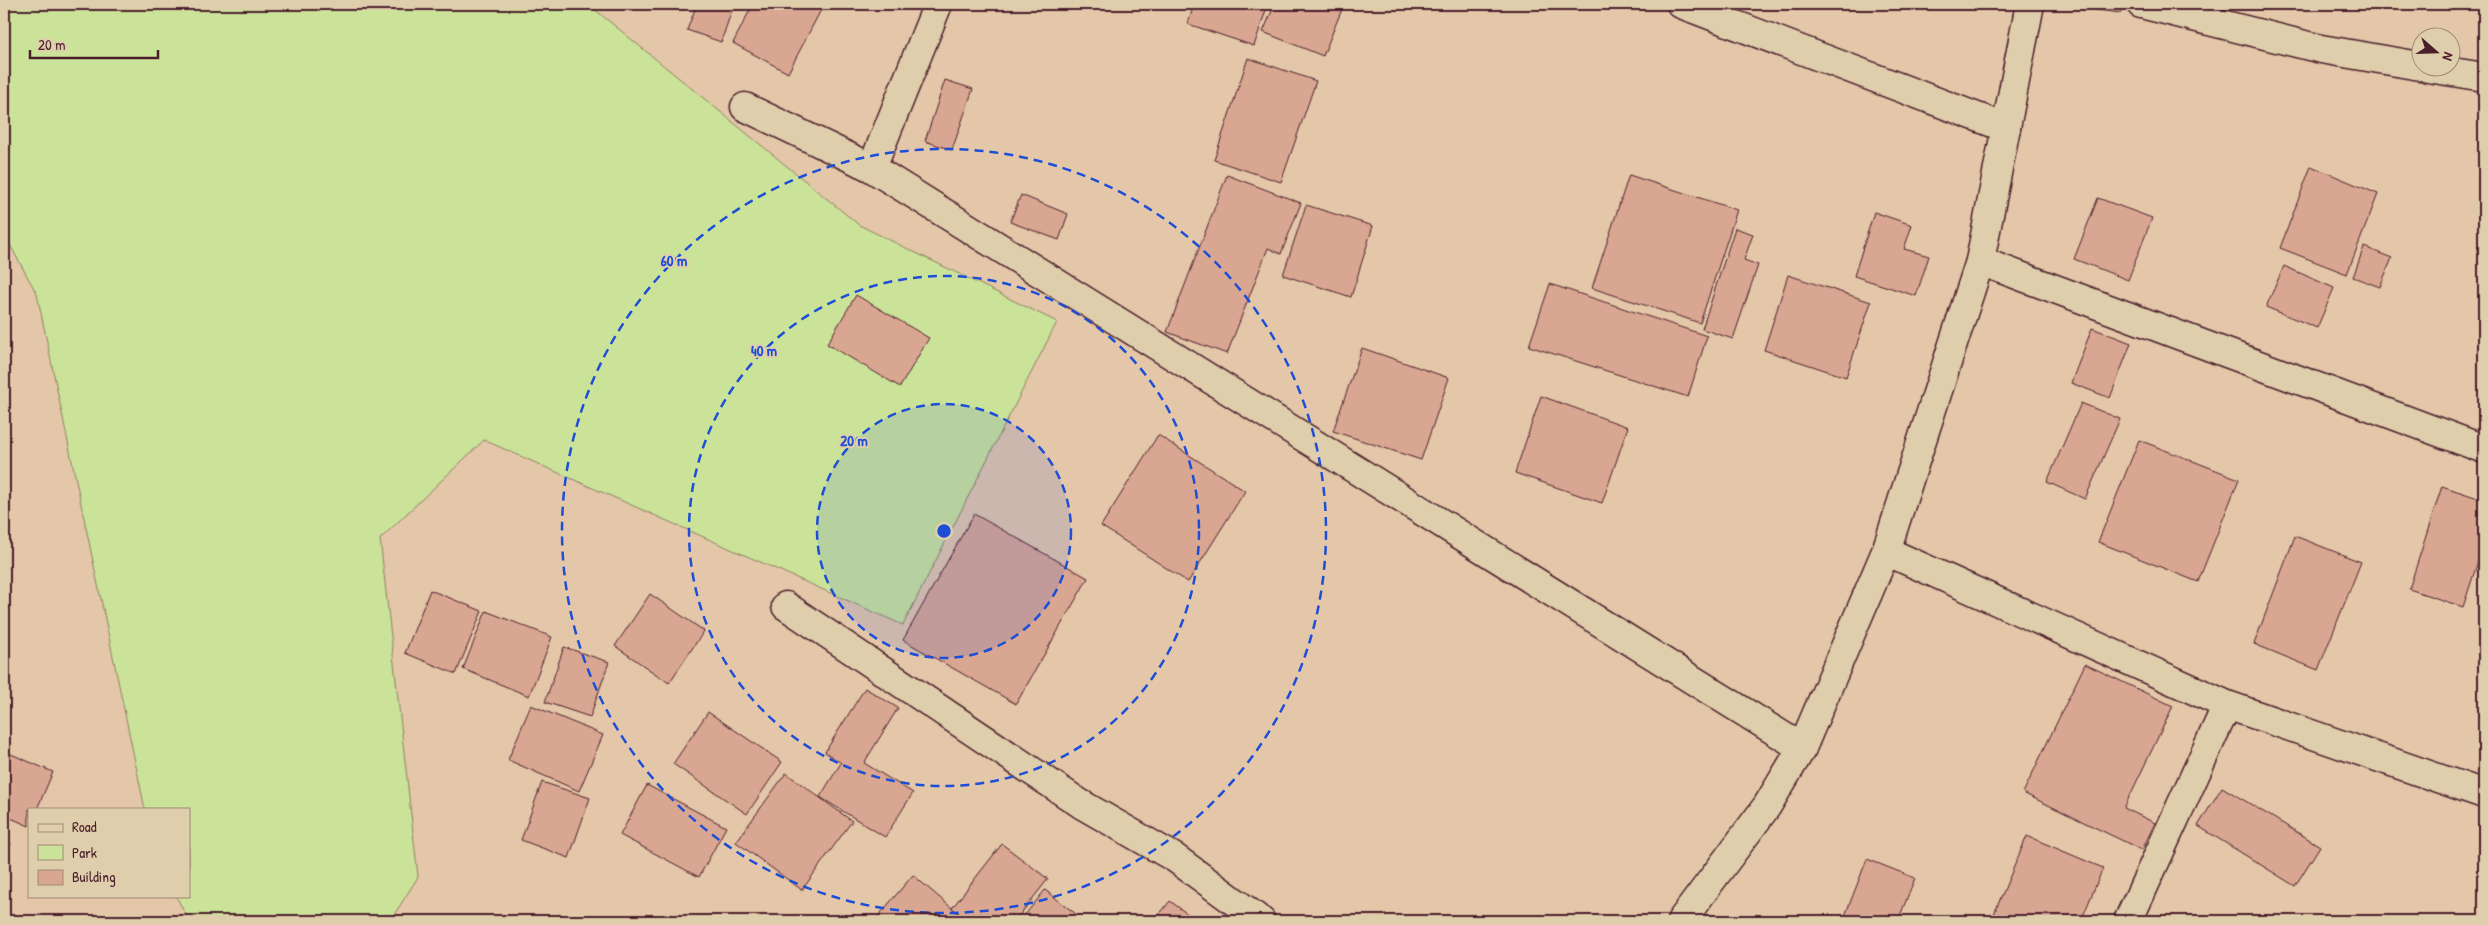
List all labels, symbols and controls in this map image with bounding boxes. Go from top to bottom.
scale bar [30,28,158,60]
north arrow [2410,28,2460,78]
text: 20 m [38,34,65,55]
text: N [2438,50,2459,64]
text: 60 m [661,250,687,271]
text: 40 m [751,340,777,361]
text: 20 m [840,430,868,451]
centre of rings [935,522,953,540]
legend [28,808,190,898]
text: Road [72,816,97,837]
text: Park [72,842,97,863]
text: Building [72,866,116,887]

